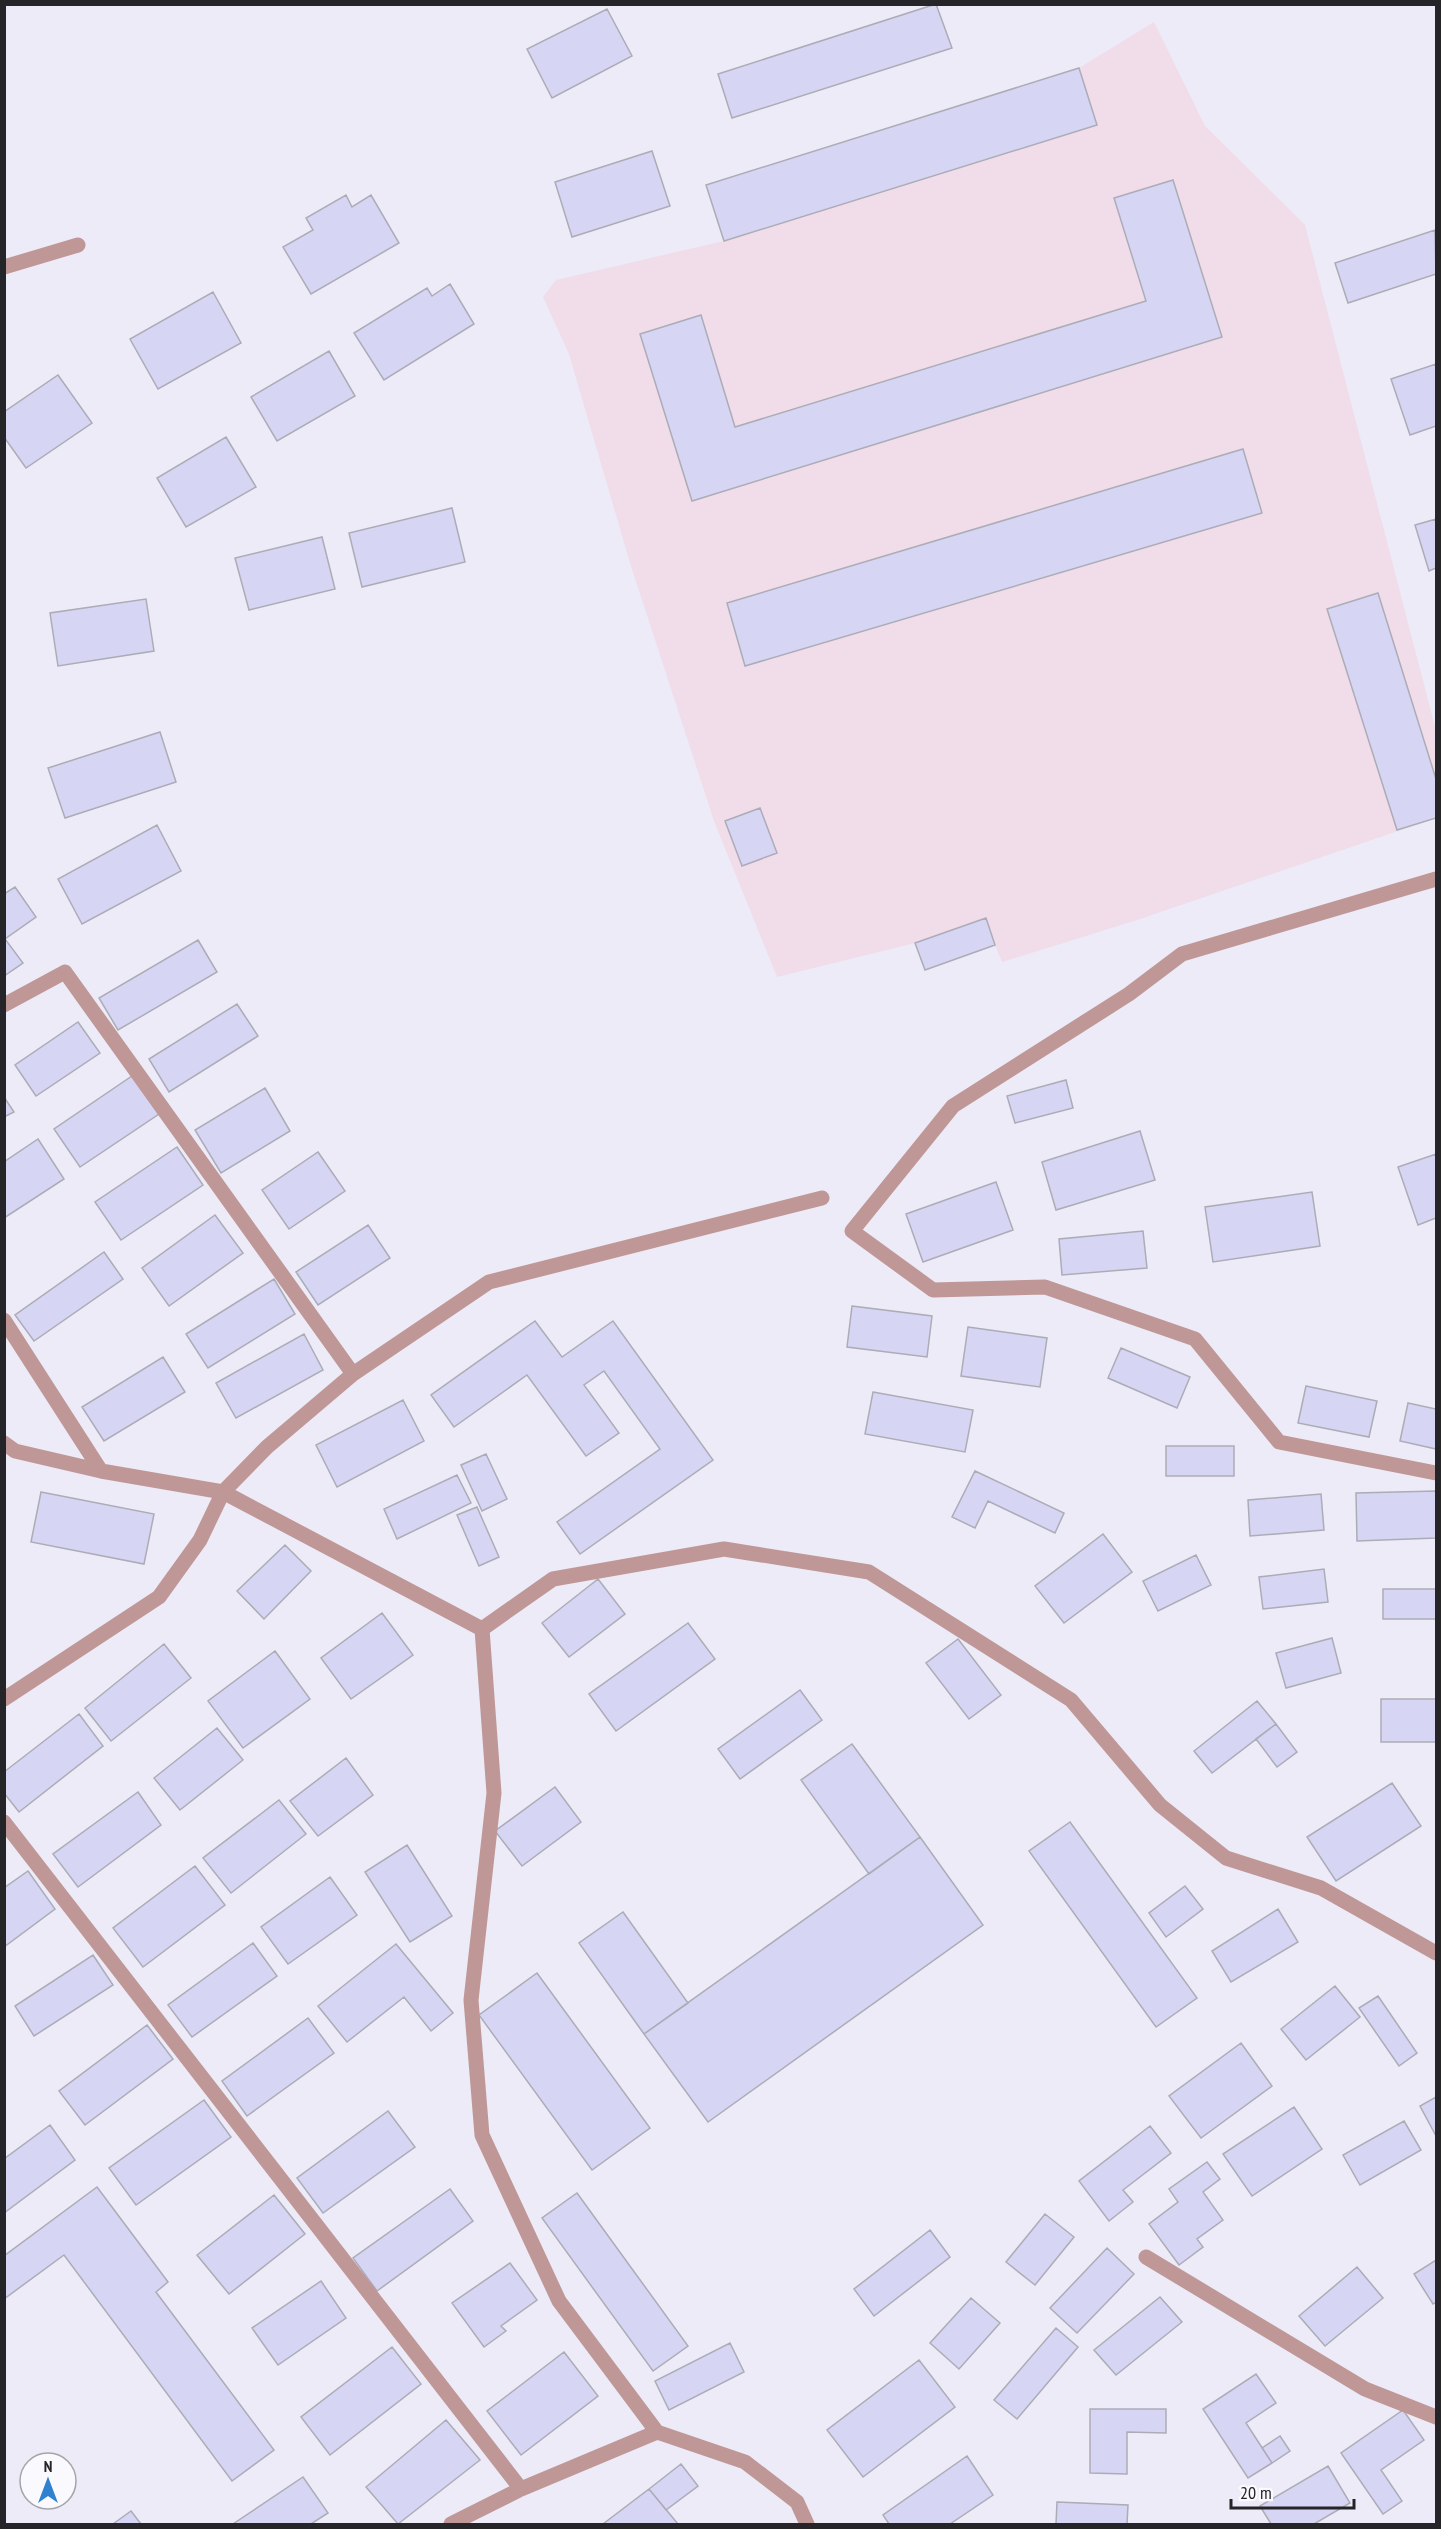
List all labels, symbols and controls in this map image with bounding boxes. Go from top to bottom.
north arrow [18,2451,78,2511]
text: N [44,2456,52,2476]
scale bar [1231,2472,1354,2510]
text: 20 m [1240,2481,1272,2504]

